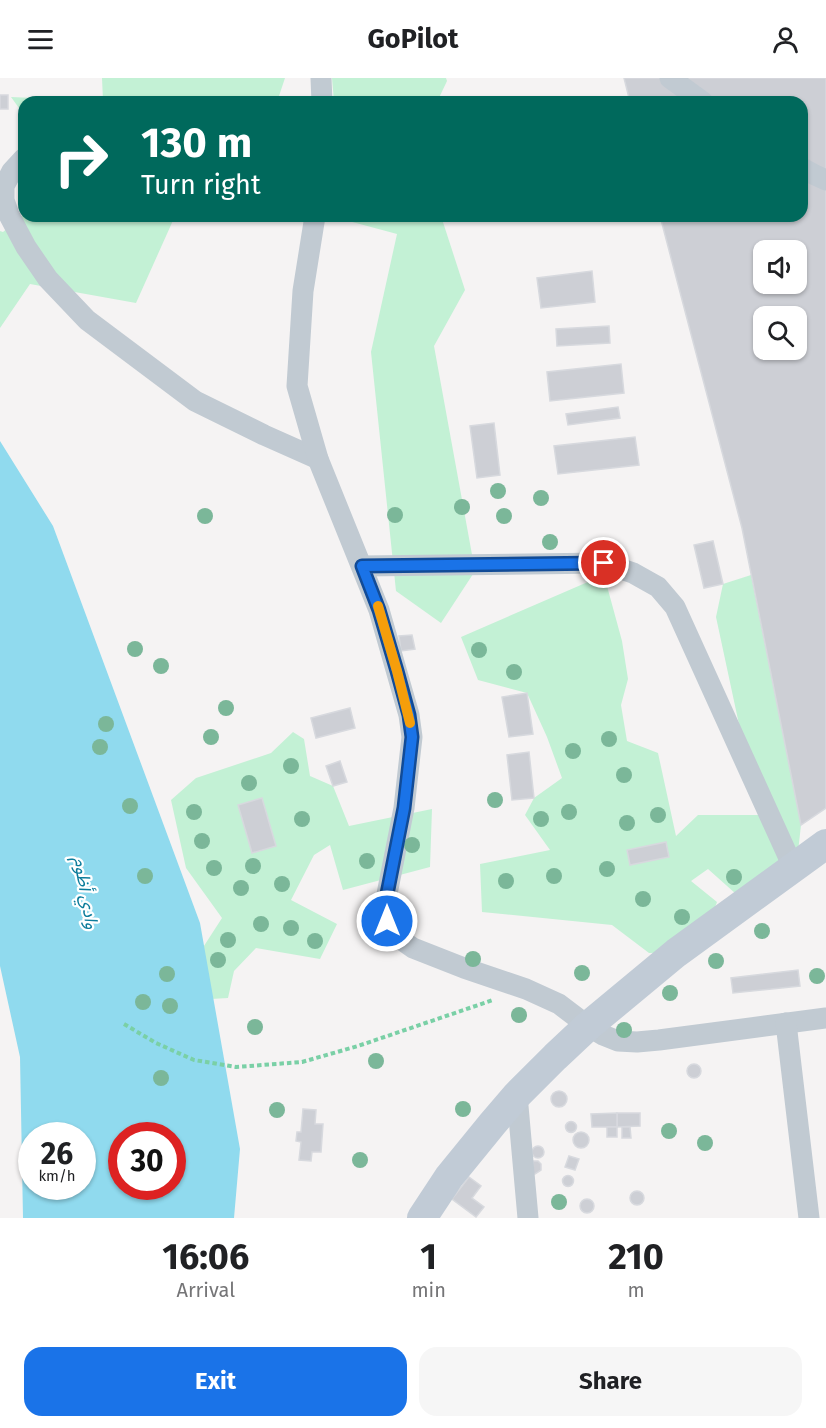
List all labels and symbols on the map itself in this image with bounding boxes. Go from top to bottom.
pin [578,537,629,588]
water label: وادي أظوم [66,854,103,931]
position arrow [355,889,419,953]
speed limit sign: 30 [108,1122,186,1200]

